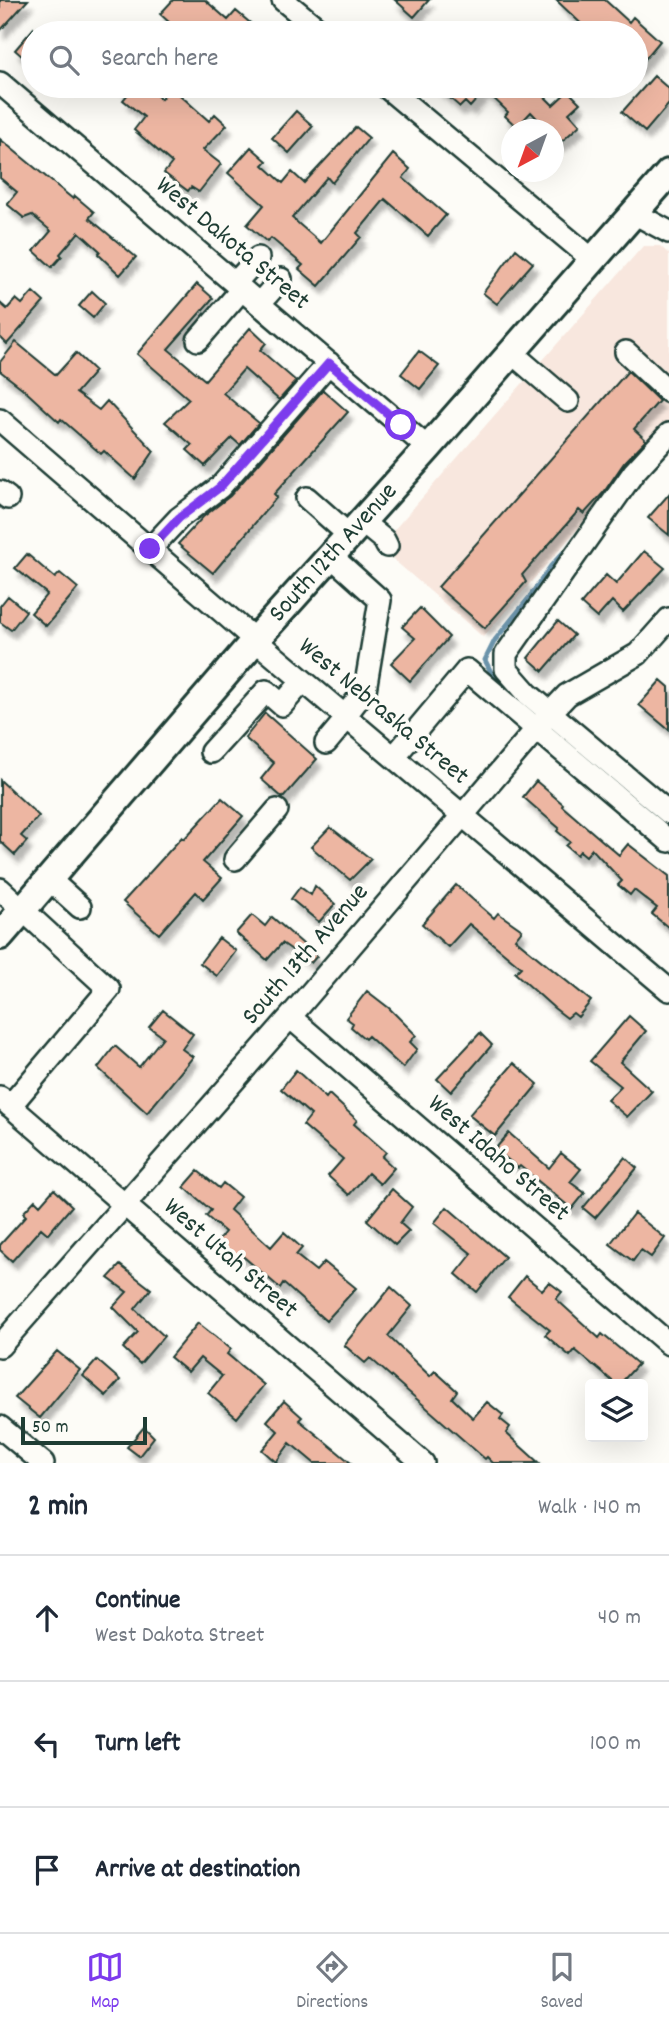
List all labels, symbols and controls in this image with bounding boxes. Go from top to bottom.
search box [21,21,648,98]
icon: search [45,41,83,79]
text: Search here [101,41,219,78]
north arrow [501,119,564,182]
street label: West Dakota Street [147,168,318,320]
route start [385,409,416,440]
street label: South 12th Avenue [260,475,407,631]
route end [134,533,165,564]
street label: West Nebraska Street [289,629,477,795]
street label: South 13th Avenue [234,876,378,1034]
street label: West Idaho Street [419,1087,578,1232]
street label: West Utah Street [154,1190,306,1328]
map controls [585,1379,648,1442]
button: layers [585,1379,648,1442]
scale bar [21,1414,147,1446]
text: 50 m [32,1415,69,1442]
text: 2 min [28,1487,88,1530]
text: Walk · 140 m [538,1492,641,1525]
text: Continue [95,1583,180,1620]
icon: ahead [28,1599,66,1637]
text: 40 m [598,1602,641,1635]
text: West Dakota Street [95,1620,265,1653]
icon: left [28,1725,66,1763]
text: Turn left [95,1726,181,1763]
text: 100 m [590,1728,641,1761]
icon: arrive [28,1851,66,1889]
text: Arrive at destination [95,1852,300,1889]
tab: Map [86,1948,124,2017]
tab: Directions [296,1948,368,2017]
tab: Saved [540,1948,583,2017]

